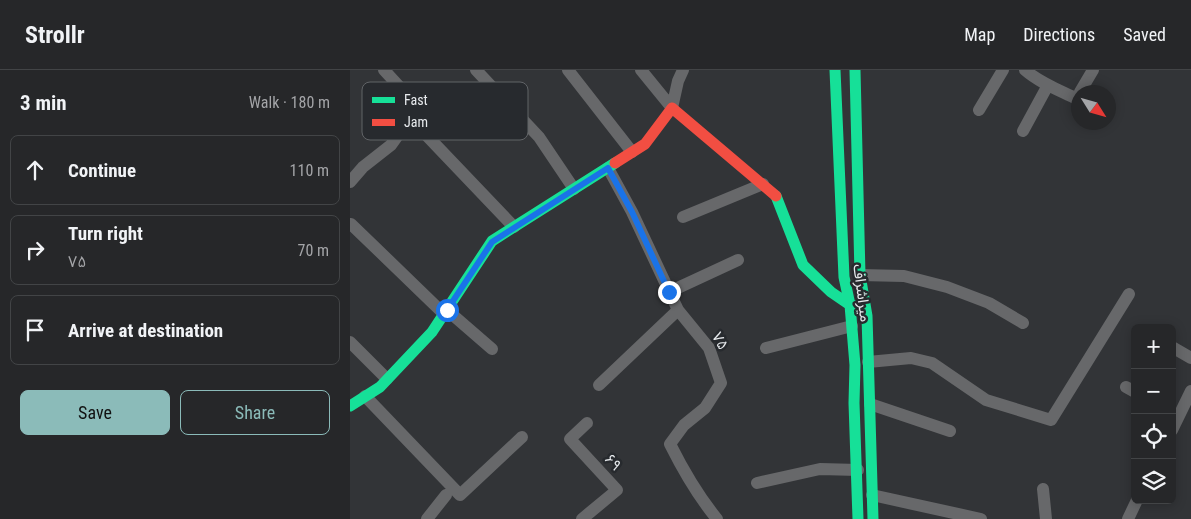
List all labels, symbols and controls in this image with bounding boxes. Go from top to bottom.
text: Strollr [25,21,85,49]
text: Map [964,24,995,45]
text: Directions [1023,24,1095,45]
text: Saved [1123,24,1166,45]
legend [362,82,528,140]
north arrow [1071,85,1116,130]
text: 3 min [20,91,67,115]
text: Fast [404,92,428,108]
text: Walk · 180 m [249,93,330,112]
text: Jam [404,114,428,130]
icon: ahead [21,156,49,184]
text: Continue [68,159,136,182]
text: 110 m [290,161,329,180]
text: Turn right [68,222,143,245]
icon: right [21,236,49,264]
text: 70 m [297,241,329,260]
text: ۷۵ [68,252,86,271]
street label: میراشراف [850,263,874,323]
route end [658,281,681,304]
route start [436,299,459,322]
icon: arrive [21,316,49,344]
text: Arrive at destination [68,319,223,342]
map controls [1131,324,1176,504]
button: + [1131,324,1176,369]
street label: ۷۵ [708,329,732,353]
button: − [1131,369,1176,414]
button: Save [20,390,170,435]
button: Share [180,390,330,435]
button: locate [1131,414,1176,459]
street label: ۶۹ [601,450,625,474]
button: layers [1131,459,1176,504]

